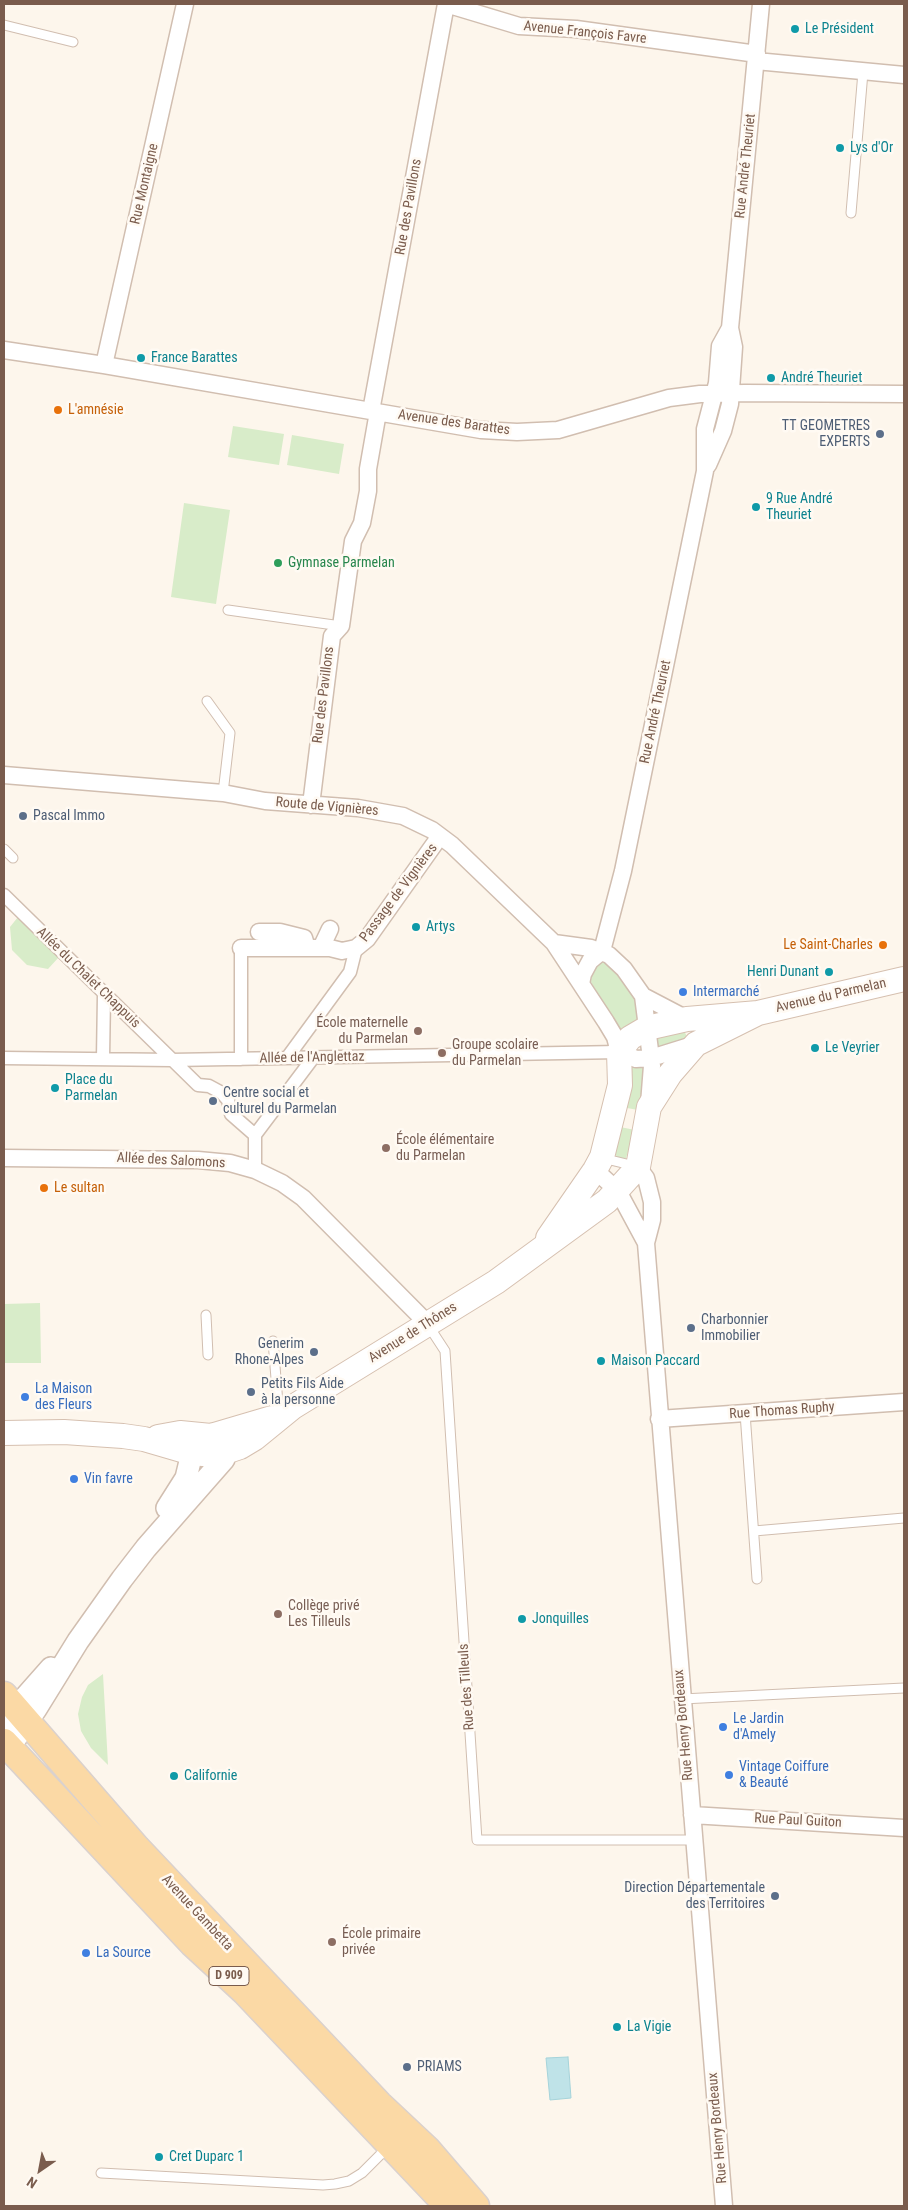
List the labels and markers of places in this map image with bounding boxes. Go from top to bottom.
place label: Le Président [805,21,874,37]
marker: Le Président [789,23,801,35]
place label: Lys d'Or [850,140,893,156]
marker: Lys d'Or [834,142,846,154]
place label: France Barattes [151,350,238,366]
marker: France Barattes [135,352,147,364]
place label: André Theuriet [781,370,862,386]
marker: André Theuriet [765,372,777,384]
place label: L'amnésie [68,402,124,418]
marker: L'amnésie [52,404,64,416]
place label: TT GEOMETRES EXPERTS [782,418,870,451]
marker: TT GEOMETRES EXPERTS [874,428,886,440]
place label: 9 Rue André Theuriet [766,491,833,524]
marker: 9 Rue André Theuriet [750,501,762,513]
place label: Gymnase Parmelan [288,555,395,571]
marker: Gymnase Parmelan [272,557,284,569]
place label: Pascal Immo [33,808,105,824]
marker: Pascal Immo [17,810,29,822]
place label: Artys [426,919,455,935]
marker: Artys [410,921,422,933]
place label: Le Saint-Charles [783,937,873,953]
marker: Le Saint-Charles [877,939,889,951]
place label: Henri Dunant [747,964,819,980]
marker: Henri Dunant [823,966,835,978]
place label: Intermarché [693,984,759,1000]
marker: Intermarché [677,986,689,998]
place label: École maternelle du Parmelan [316,1015,408,1048]
marker: École maternelle du Parmelan [412,1025,424,1037]
place label: Groupe scolaire du Parmelan [452,1037,539,1070]
place label: Le Veyrier [825,1040,880,1056]
marker: Le Veyrier [809,1042,821,1054]
marker: Groupe scolaire du Parmelan [436,1047,448,1059]
place label: Place du Parmelan [65,1072,117,1104]
marker: Place du Parmelan [49,1082,61,1094]
place label: Centre social et culturel du Parmelan [223,1085,337,1118]
marker: Centre social et culturel du Parmelan [207,1095,219,1107]
place label: École élémentaire du Parmelan [396,1132,494,1164]
marker: École élémentaire du Parmelan [380,1142,392,1154]
place label: Le sultan [54,1180,104,1196]
marker: Le sultan [38,1182,50,1194]
place label: Charbonnier Immobilier [701,1312,768,1344]
marker: Charbonnier Immobilier [685,1322,697,1334]
place label: Generim Rhone-Alpes [235,1336,304,1368]
marker: Generim Rhone-Alpes [308,1346,320,1358]
place label: Maison Paccard [611,1353,700,1369]
marker: Maison Paccard [595,1355,607,1367]
place label: Petits Fils Aide à la personne [261,1376,344,1408]
place label: La Maison des Fleurs [35,1381,92,1414]
marker: Petits Fils Aide à la personne [245,1386,257,1398]
marker: La Maison des Fleurs [19,1391,31,1403]
place label: Vin favre [84,1471,133,1487]
marker: Vin favre [68,1473,80,1485]
place label: Collège privé Les Tilleuls [288,1598,359,1630]
marker: Collège privé Les Tilleuls [272,1608,284,1620]
place label: Jonquilles [532,1611,589,1627]
marker: Jonquilles [516,1613,528,1625]
place label: Le Jardin d'Amely [733,1711,784,1744]
marker: Le Jardin d'Amely [717,1721,729,1733]
place label: Vintage Coiffure & Beauté [739,1759,829,1791]
place label: Californie [184,1768,237,1784]
marker: Vintage Coiffure & Beauté [723,1769,735,1781]
marker: Californie [168,1770,180,1782]
place label: Direction Départementale des Territoires [624,1880,765,1912]
marker: Direction Départementale des Territoires [769,1890,781,1902]
place label: École primaire privée [342,1926,421,1958]
marker: École primaire privée [326,1936,338,1948]
place label: La Source [96,1945,151,1961]
marker: La Source [80,1947,92,1959]
place label: La Vigie [627,2019,671,2035]
marker: La Vigie [611,2021,623,2033]
place label: PRIAMS [417,2059,462,2075]
marker: PRIAMS [401,2061,413,2073]
place label: Cret Duparc 1 [169,2149,244,2165]
marker: Cret Duparc 1 [153,2151,165,2163]

